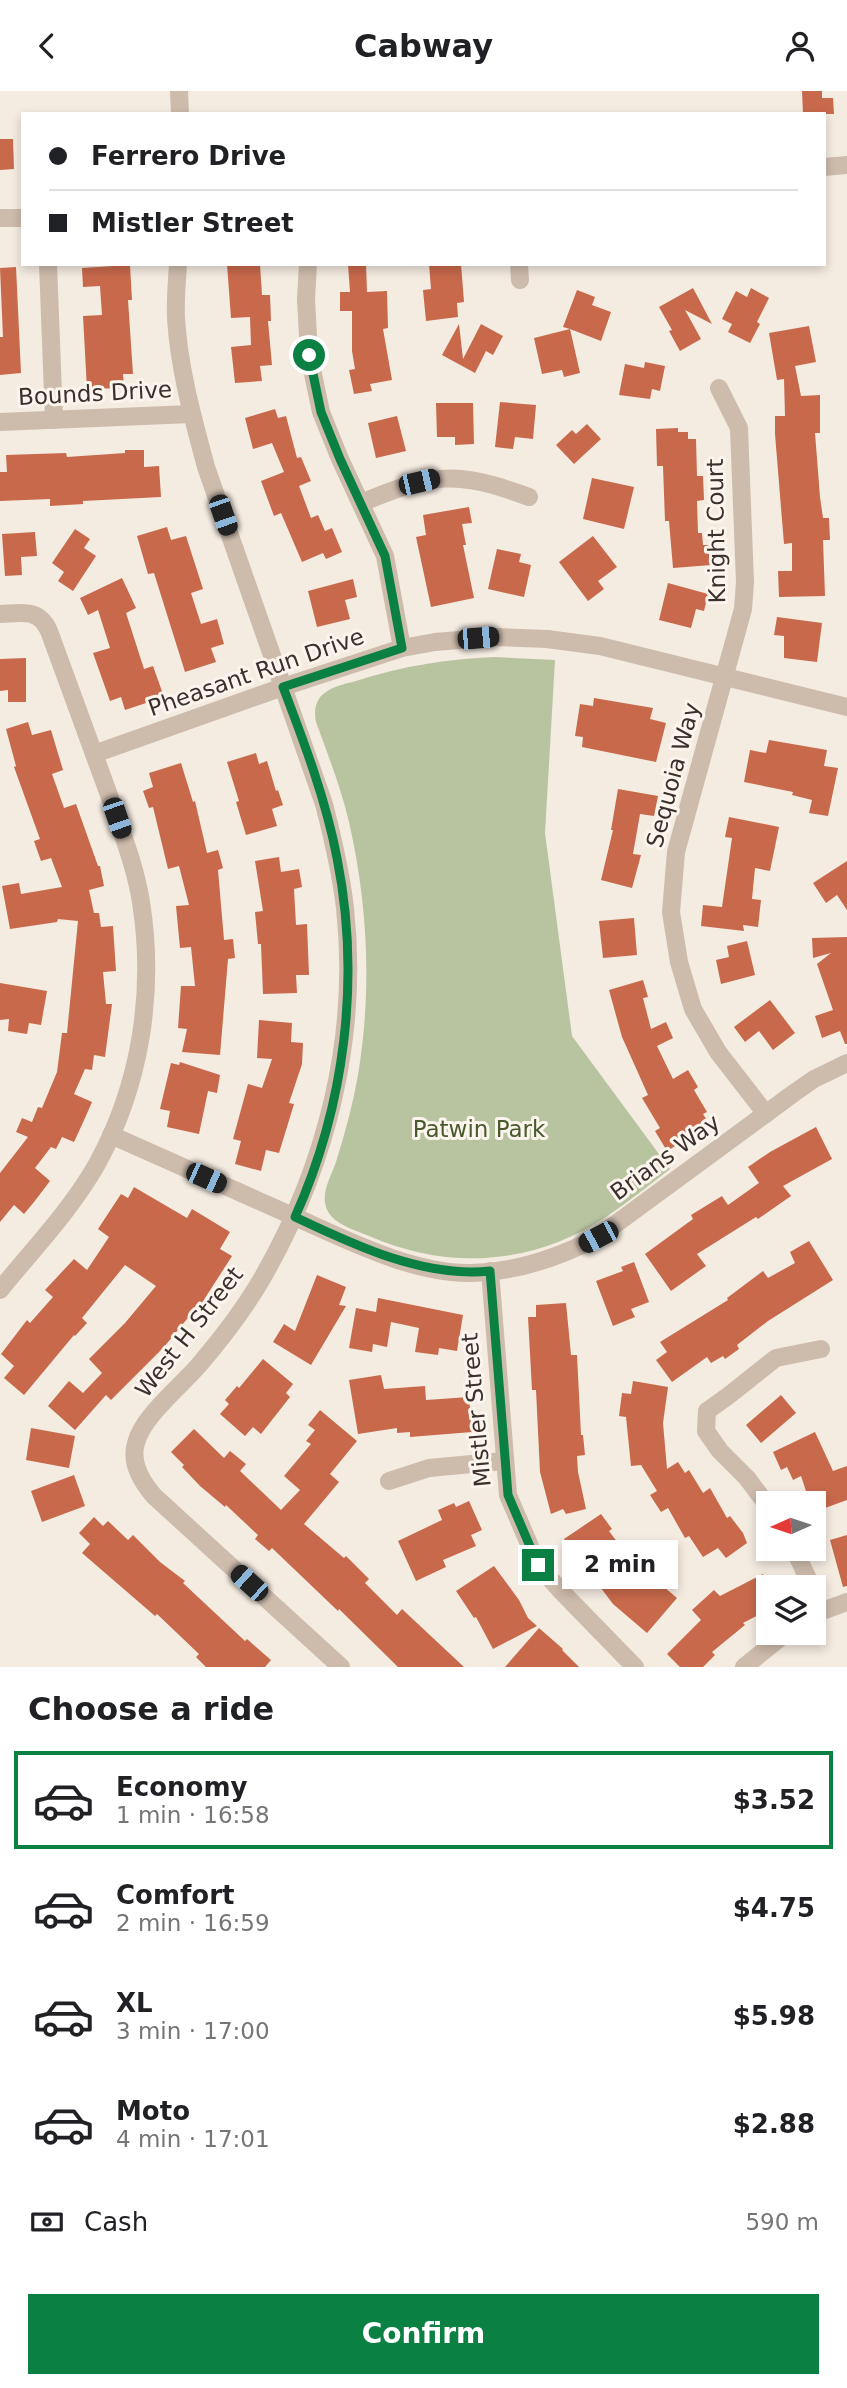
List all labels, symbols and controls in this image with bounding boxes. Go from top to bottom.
icon: back [28,27,66,65]
text: Cabway [354,27,493,65]
icon: person [781,27,819,65]
text: Ferrero Drive [91,141,286,171]
text: Mistler Street [91,208,294,238]
route start [293,339,325,371]
street label: Bounds Drive [17,376,173,410]
street label: Knight Court [702,458,730,604]
car [397,467,442,497]
car [207,492,240,538]
street label: Pheasant Run Drive [145,623,367,721]
car [457,626,500,650]
street label: Sequoia Way [641,700,705,850]
car [101,795,134,841]
street label: Brians Way [605,1109,725,1205]
park label: Patwin Park [413,1116,546,1142]
car [183,1160,230,1196]
car [575,1218,622,1256]
street label: West H Street [130,1262,248,1402]
street label: Mistler Street [456,1332,496,1488]
north arrow [756,1491,826,1561]
map controls [756,1491,826,1645]
callout: 2 min [562,1541,678,1589]
route end [522,1549,554,1581]
text: 2 min [584,1551,656,1577]
car [227,1561,272,1605]
button: layers [756,1575,826,1645]
text: Choose a ride [28,1690,274,1728]
icon: car [32,1769,95,1832]
text: Economy [116,1772,247,1802]
text: $3.52 [733,1785,815,1815]
text: 1 min · 16:58 [116,1802,270,1828]
icon: car [32,1877,95,1940]
text: Comfort [116,1880,234,1910]
text: $4.75 [733,1893,815,1923]
text: 2 min · 16:59 [116,1910,270,1936]
icon: car [32,1985,95,2048]
text: XL [116,1988,153,2018]
text: $5.98 [733,2001,815,2031]
text: 3 min · 17:00 [116,2018,270,2044]
icon: car [32,2093,95,2156]
text: Moto [116,2096,190,2126]
text: $2.88 [733,2109,815,2139]
text: 4 min · 17:01 [116,2126,270,2152]
icon: cash [28,2203,66,2241]
text: Cash [84,2207,148,2237]
text: 590 m [745,2209,819,2235]
button: Confirm [28,2294,819,2374]

